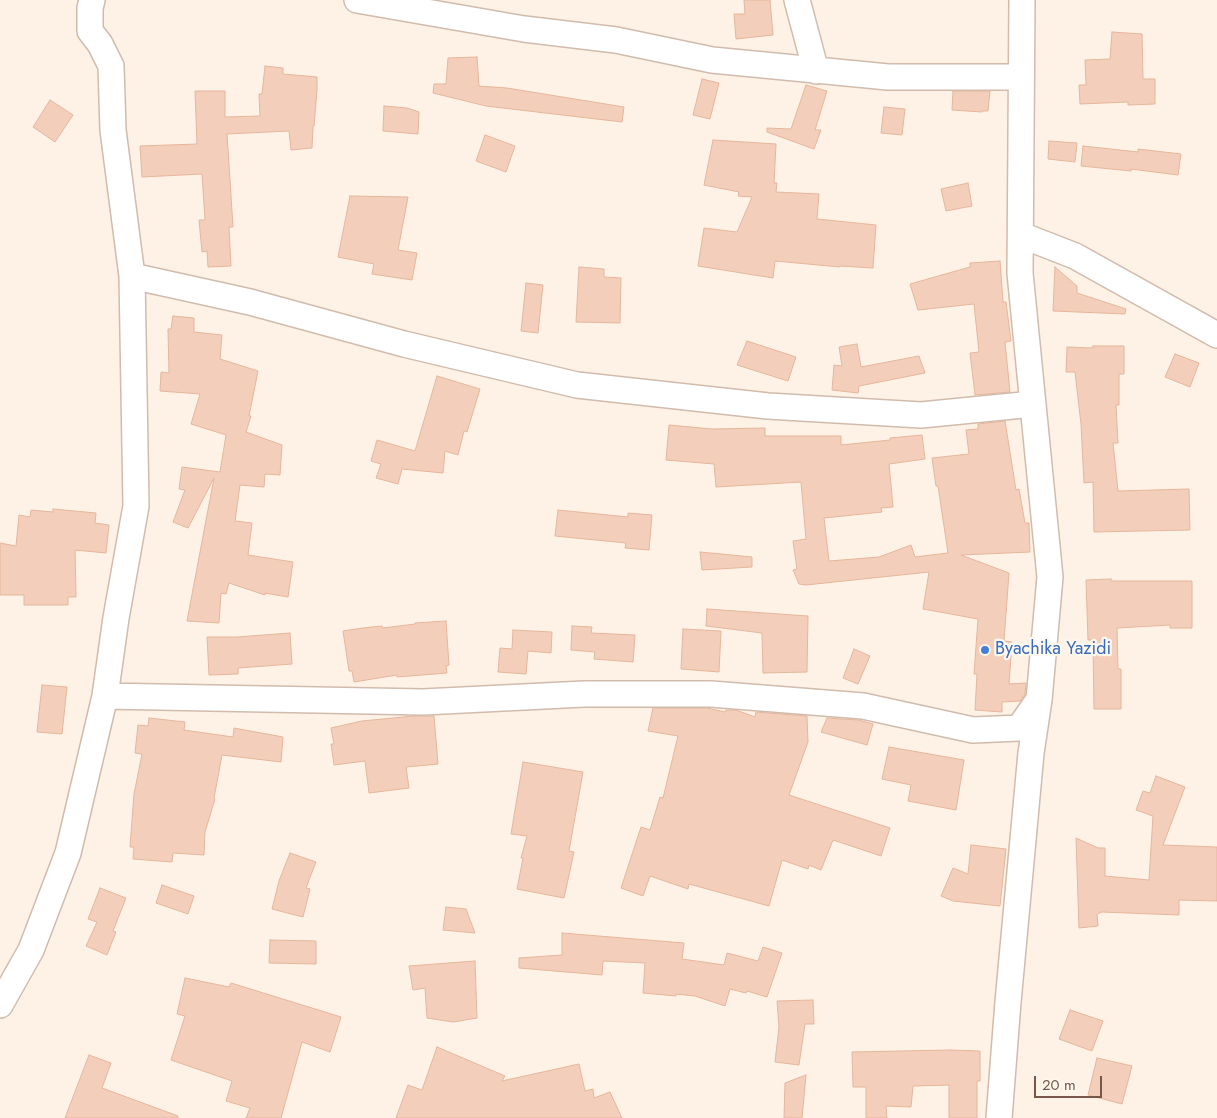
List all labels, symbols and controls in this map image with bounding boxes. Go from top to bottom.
place label: Byachika Yazidi [995,639,1111,661]
marker: Byachika Yazidi [979,644,991,656]
scale bar [1037,1066,1104,1098]
text: 20 m [1042,1074,1076,1096]

